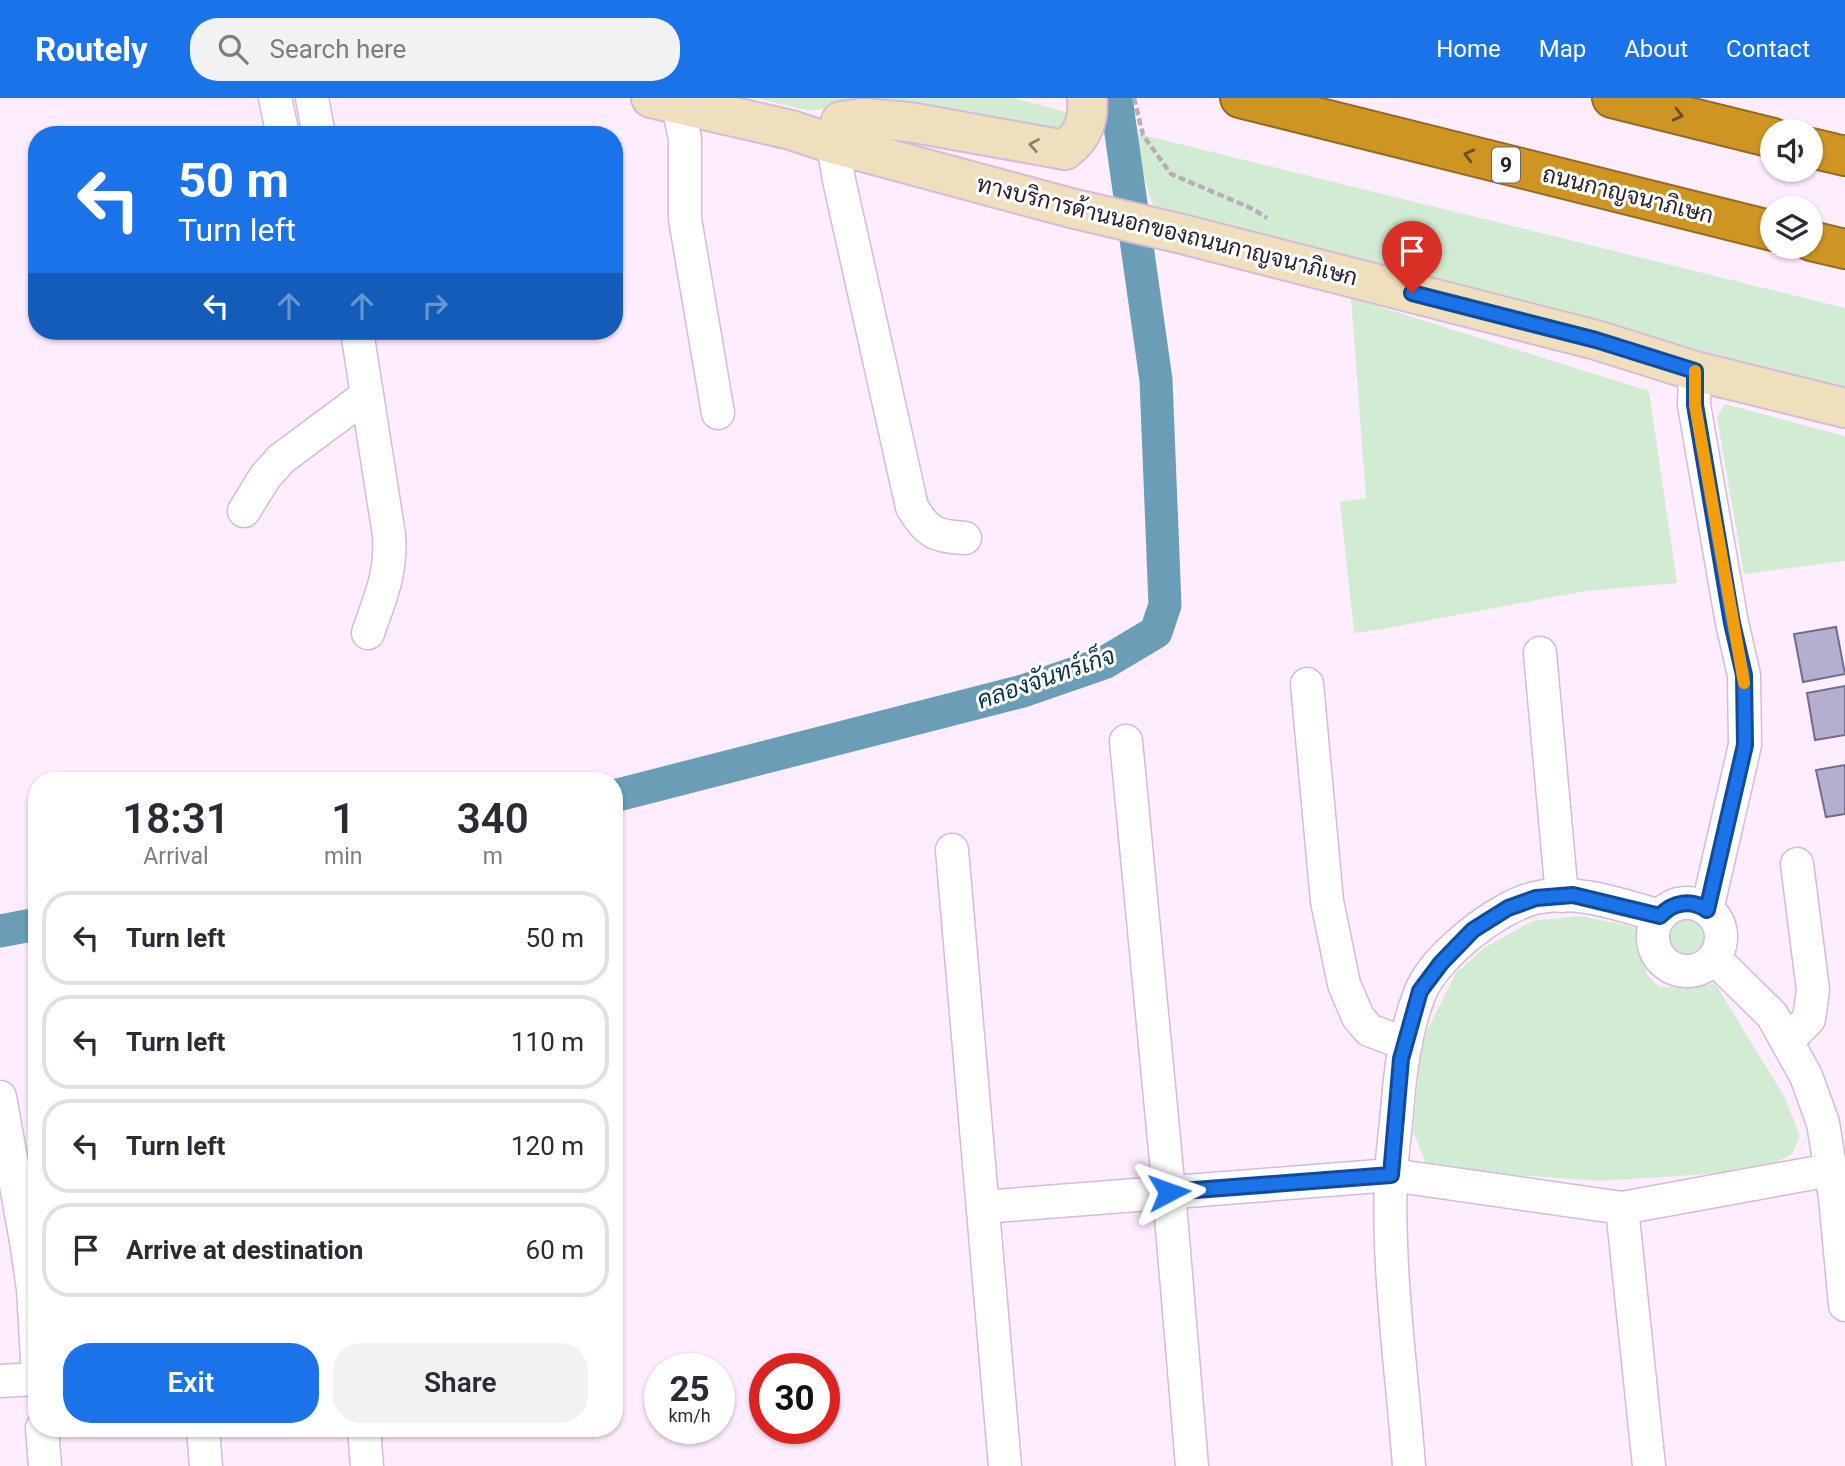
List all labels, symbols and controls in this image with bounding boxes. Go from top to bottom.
search box [190,18,680,81]
text: Routely [35,30,148,69]
icon: search [214,30,252,68]
text: Search here [270,34,406,64]
text: Home [1436,35,1501,63]
text: Map [1539,35,1586,63]
text: About [1624,35,1688,63]
text: Contact [1726,35,1810,63]
one-way arrow [1672,106,1684,121]
map controls [1760,119,1823,259]
button: sound [1760,119,1823,182]
one-way arrow [1028,138,1040,153]
road number: 9 [1492,148,1520,182]
one-way arrow [1463,149,1475,163]
text: 50 m [178,152,289,209]
icon: left [63,154,154,245]
street label: ถนนกาญจนาภิเษก [1540,160,1716,229]
street label: ทางบริการด้านนอกของถนนกาญจนาภิเษก [974,169,1361,291]
button: layers [1760,196,1823,259]
text: Turn left [178,211,296,249]
pin [1382,221,1442,293]
icon: arrive [1393,232,1431,270]
icon: left [197,287,235,325]
icon: ahead [270,287,308,325]
icon: ahead [343,287,381,325]
icon: right [416,287,454,325]
water label: คลองจันทร์เก็จ [972,638,1119,715]
text: 18:31 [122,794,230,843]
text: 1 [331,794,355,843]
text: 340 [457,794,529,843]
text: Arrival [143,843,209,870]
text: min [324,843,362,870]
text: m [483,843,503,870]
icon: left [67,919,105,957]
text: Turn left [126,923,225,953]
text: 50 m [526,923,584,953]
icon: left [67,1023,105,1061]
text: Turn left [126,1027,225,1057]
text: 110 m [511,1027,584,1057]
icon: left [67,1127,105,1165]
text: Turn left [126,1131,225,1161]
text: 120 m [511,1131,584,1161]
position arrow [1132,1155,1206,1229]
icon: arrive [67,1231,105,1269]
text: Arrive at destination [126,1235,363,1265]
text: 60 m [526,1235,584,1265]
button: Exit [63,1343,319,1423]
button: Share [333,1343,588,1423]
speed limit sign: 30 [749,1353,840,1444]
text: 25 [669,1369,710,1410]
text: km/h [668,1405,711,1426]

